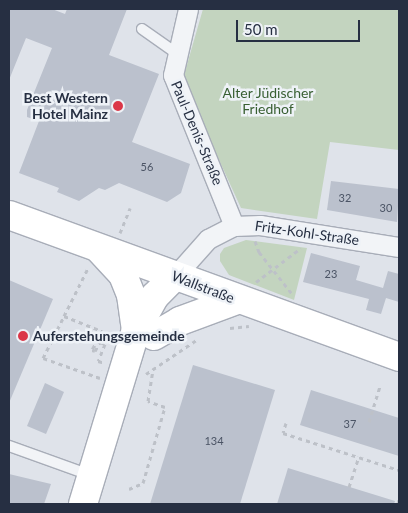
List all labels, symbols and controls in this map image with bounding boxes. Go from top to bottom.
scale bar [238,10,362,42]
text: 50 m [244,20,278,38]
street label: Paul-Denis-Straße [167,78,227,188]
park label: Alter Jüdischer Friedhof [222,85,314,118]
place label: Best Western Hotel Mainz [23,90,108,122]
marker: Best Western Hotel Mainz [112,100,124,112]
house number: 56 [141,160,153,174]
house number: 32 [339,191,351,205]
house number: 30 [380,201,392,215]
street label: Fritz-Kohl-Straße [254,217,360,249]
street label: Wallstraße [169,267,237,307]
house number: 23 [325,267,337,281]
place label: Auferstehungsgemeinde [33,328,185,344]
marker: Auferstehungsgemeinde [17,330,29,342]
house number: 37 [344,417,356,431]
house number: 134 [204,434,224,448]

